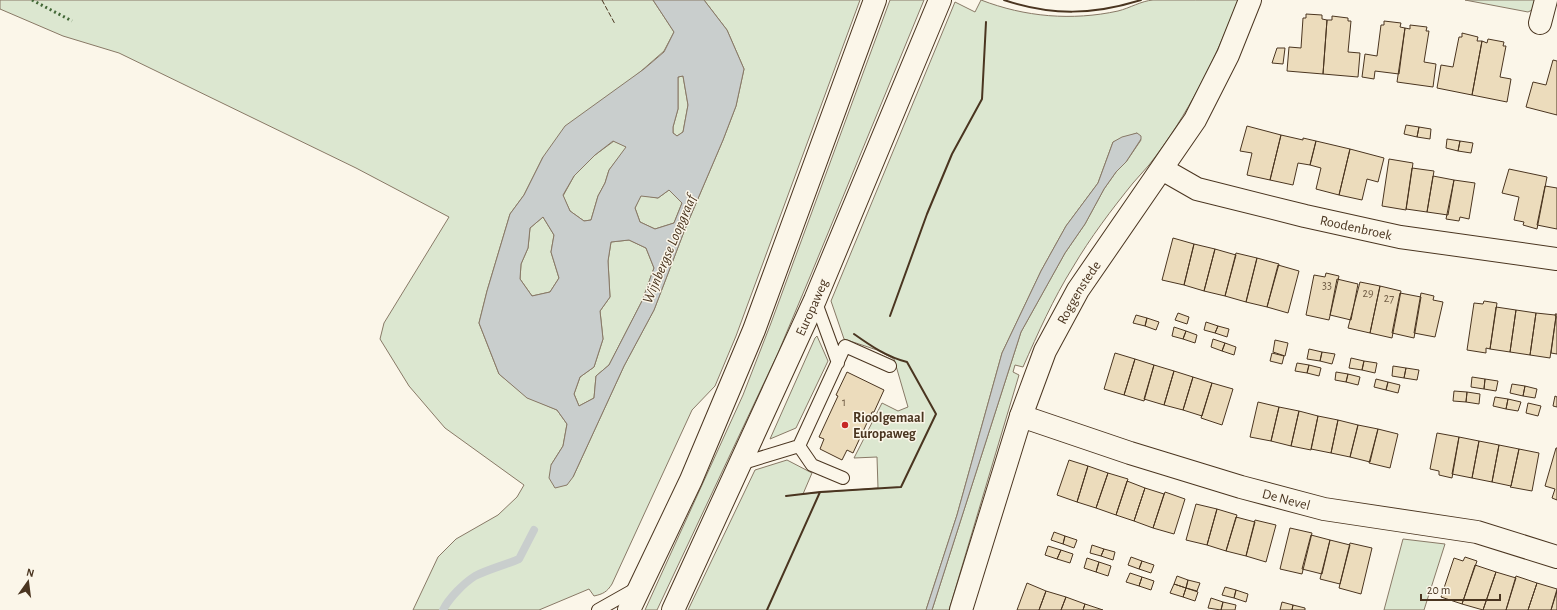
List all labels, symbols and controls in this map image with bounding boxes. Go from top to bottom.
water label: Wijnbergse Loopgraaf [640,190,700,306]
street label: Roodenbroek [1319,214,1394,243]
street label: Roggenstede [1055,259,1104,327]
street label: Europaweg [794,277,831,338]
house number: 33 [1322,279,1332,291]
house number: 29 [1362,287,1374,299]
house number: 27 [1384,292,1394,304]
house number: 1 [842,396,846,408]
place label: Rioolgemaal Europaweg [853,411,924,441]
marker: Rioolgemaal Europaweg [840,420,850,430]
street label: De Nevel [1260,487,1312,513]
north arrow [8,562,48,602]
text: N [25,567,35,579]
scale bar [1421,576,1500,602]
text: 20 m [1427,584,1450,596]

